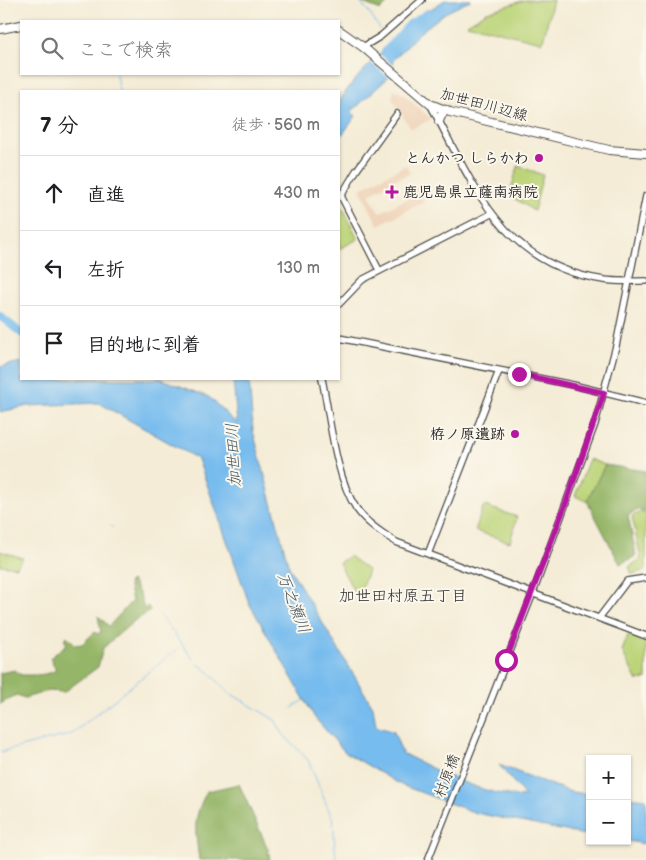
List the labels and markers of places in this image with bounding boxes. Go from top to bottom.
place label: とんかつ しらかわ [405,149,529,168]
marker: とんかつ しらかわ [533,152,545,164]
place label: 鹿児島県立薩南病院 [403,183,538,202]
marker: 鹿児島県立薩南病院 [385,185,399,199]
place label: 栫ノ原遺跡 [430,425,505,444]
marker: 栫ノ原遺跡 [509,428,521,440]

